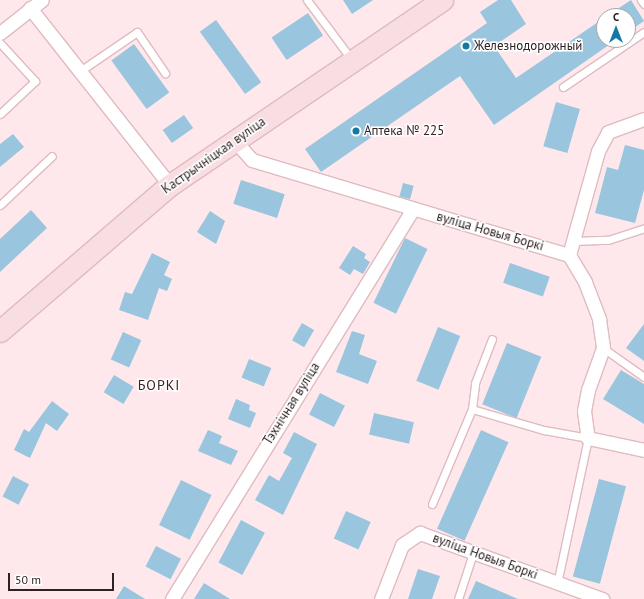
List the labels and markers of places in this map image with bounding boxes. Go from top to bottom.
place label: Железнодорожный [474,38,582,54]
marker: Железнодорожный [461,41,471,51]
place label: Аптека № 225 [364,123,444,139]
marker: Аптека № 225 [351,126,361,136]

